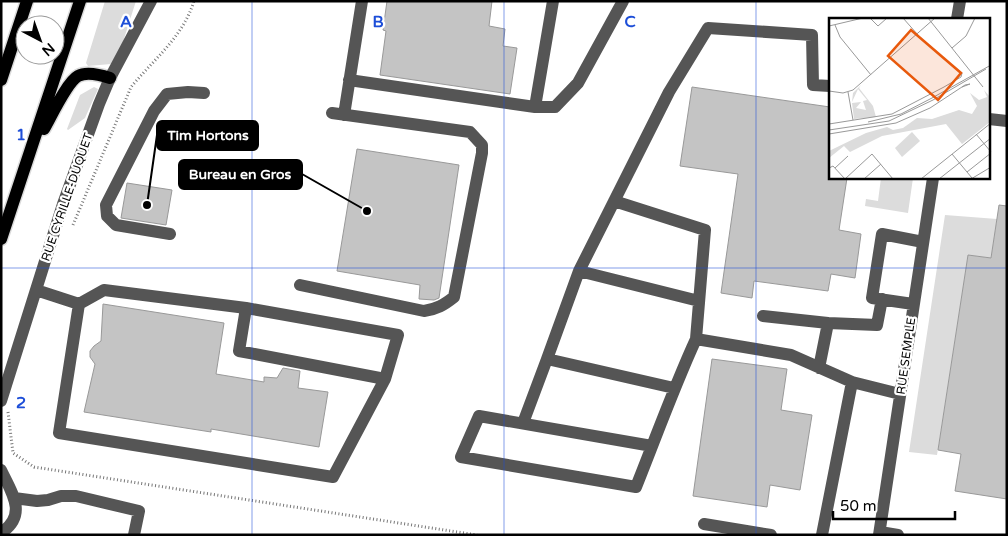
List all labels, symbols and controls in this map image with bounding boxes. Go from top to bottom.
text: A [120,12,132,32]
text: B [372,12,384,32]
text: C [624,12,636,32]
north arrow [15,15,65,65]
inset map [829,18,990,179]
text: N [38,39,58,60]
callout: Tim Hortons [157,121,258,150]
text: 1 [16,125,26,145]
text: Tim Hortons [166,127,249,144]
street label: RUE CYRILLE-DUQUET [38,130,96,263]
callout: Bureau en Gros [179,160,302,189]
text: Bureau en Gros [189,166,291,183]
street label: RUE SEMPLE [894,316,918,395]
text: 2 [16,393,26,413]
scale bar [833,488,956,520]
text: 50 m [840,497,877,515]

